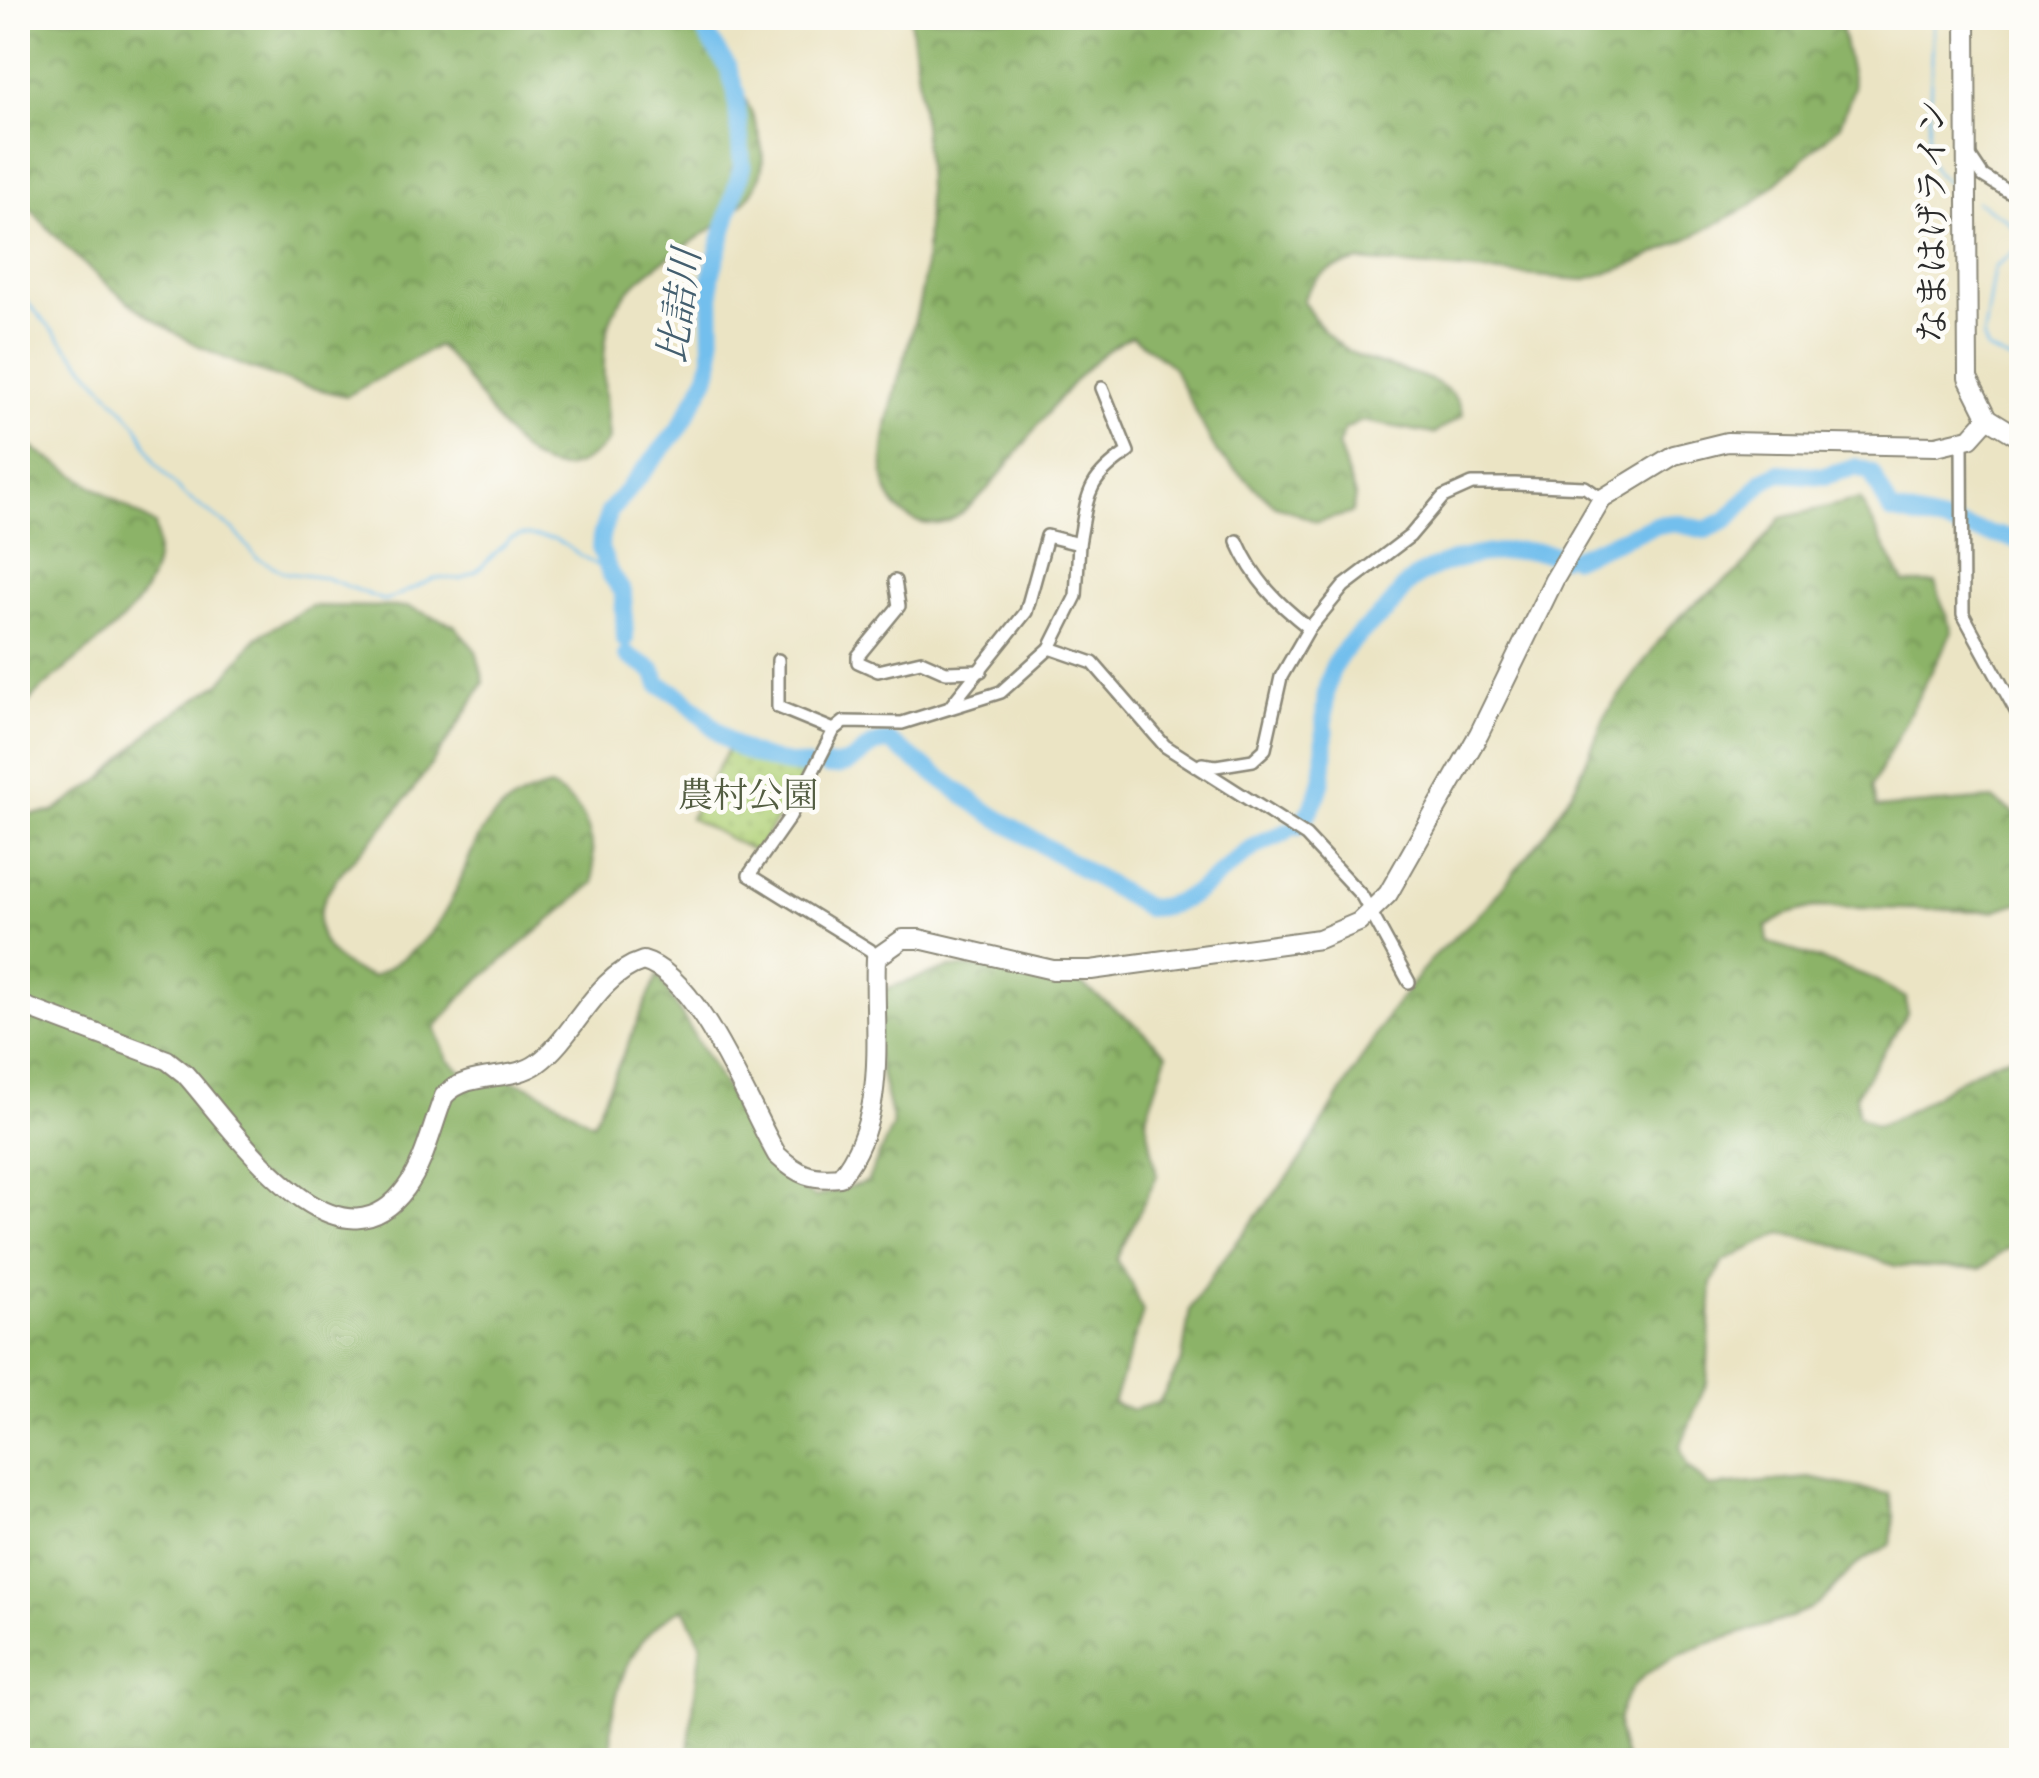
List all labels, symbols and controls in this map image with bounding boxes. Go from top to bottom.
street label: なまはげライン [1911,99,1955,343]
water label: 比詰川 [648,242,712,366]
park label: 農村公園 [678,774,818,818]

